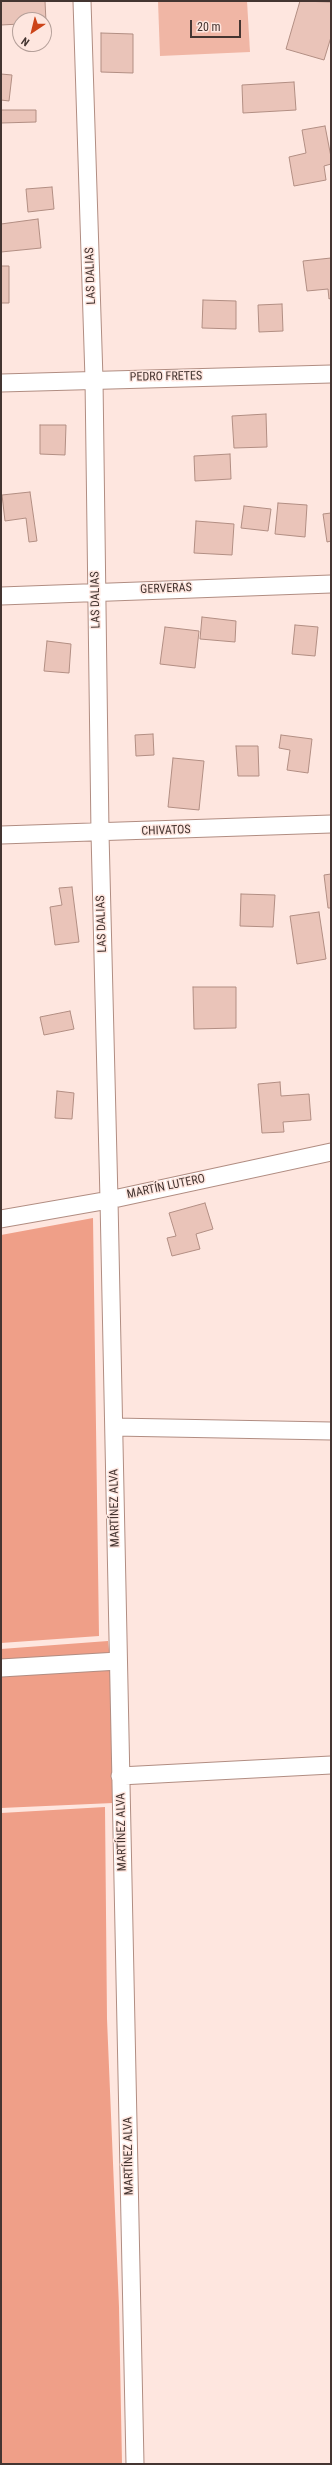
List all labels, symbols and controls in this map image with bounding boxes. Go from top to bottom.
north arrow [12,12,52,52]
scale bar [192,12,243,38]
text: 20 m [197,20,221,34]
text: N [19,34,32,49]
street label: LAS DALIAS [83,247,99,305]
street label: PEDRO FRETES [130,369,202,385]
street label: LAS DALIAS [88,571,104,629]
street label: GERVERAS [140,581,192,597]
street label: CHIVATOS [141,823,191,839]
street label: LAS DALIAS [94,895,110,953]
street label: MARTÍN LUTERO [126,1172,206,1202]
street label: MARTÍNEZ ALVA [107,1469,123,1547]
street label: MARTÍNEZ ALVA [114,1793,130,1871]
street label: MARTÍNEZ ALVA [121,2117,137,2195]

